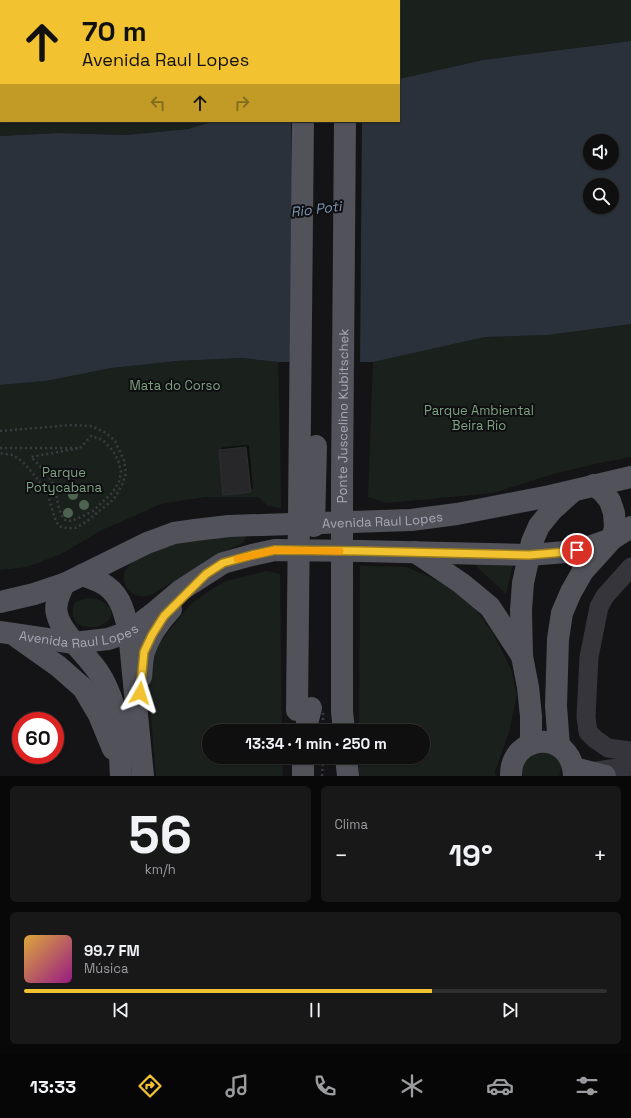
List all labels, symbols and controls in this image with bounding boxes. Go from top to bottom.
text: 70 m [82,13,147,49]
icon: ahead [16,16,68,68]
text: Avenida Raul Lopes [82,48,249,71]
icon: left [147,92,169,114]
icon: ahead [189,92,211,114]
icon: right [231,92,253,114]
map controls [583,134,619,214]
button: sound [583,134,619,170]
button: search [583,178,619,214]
water label: Rio Poti [290,197,344,221]
street label: Ponte Juscelino Kubitschek [334,329,352,503]
park label: Mata do Corso [130,377,220,394]
park label: Parque Ambiental Beira Rio [424,402,534,434]
park label: Parque Potycabana [26,464,102,496]
street label: Avenida Raul Lopes [322,508,444,532]
pin [560,533,594,567]
icon: arrive [566,539,588,561]
street label: Avenida Raul Lopes [18,620,142,652]
position arrow [119,672,161,714]
speed limit sign: 60 [12,712,64,764]
text: 13:34 · 1 min · 250 m [245,734,387,753]
text: 56 [129,802,192,868]
text: Clima [335,816,368,833]
text: 19° [449,836,493,875]
text: − [335,841,348,869]
text: + [593,841,607,869]
text: km/h [145,861,176,878]
text: 99.7 FM [84,941,140,960]
text: Música [84,960,129,977]
icon: previous [110,999,132,1021]
icon: pause [304,999,326,1021]
icon: next [499,999,521,1021]
icon: directions [136,1072,164,1100]
icon: music [223,1072,251,1100]
icon: phone [311,1072,339,1100]
icon: climate [398,1072,426,1100]
icon: car [486,1072,514,1100]
icon: filters [573,1072,601,1100]
text: 13:33 [30,1075,76,1098]

